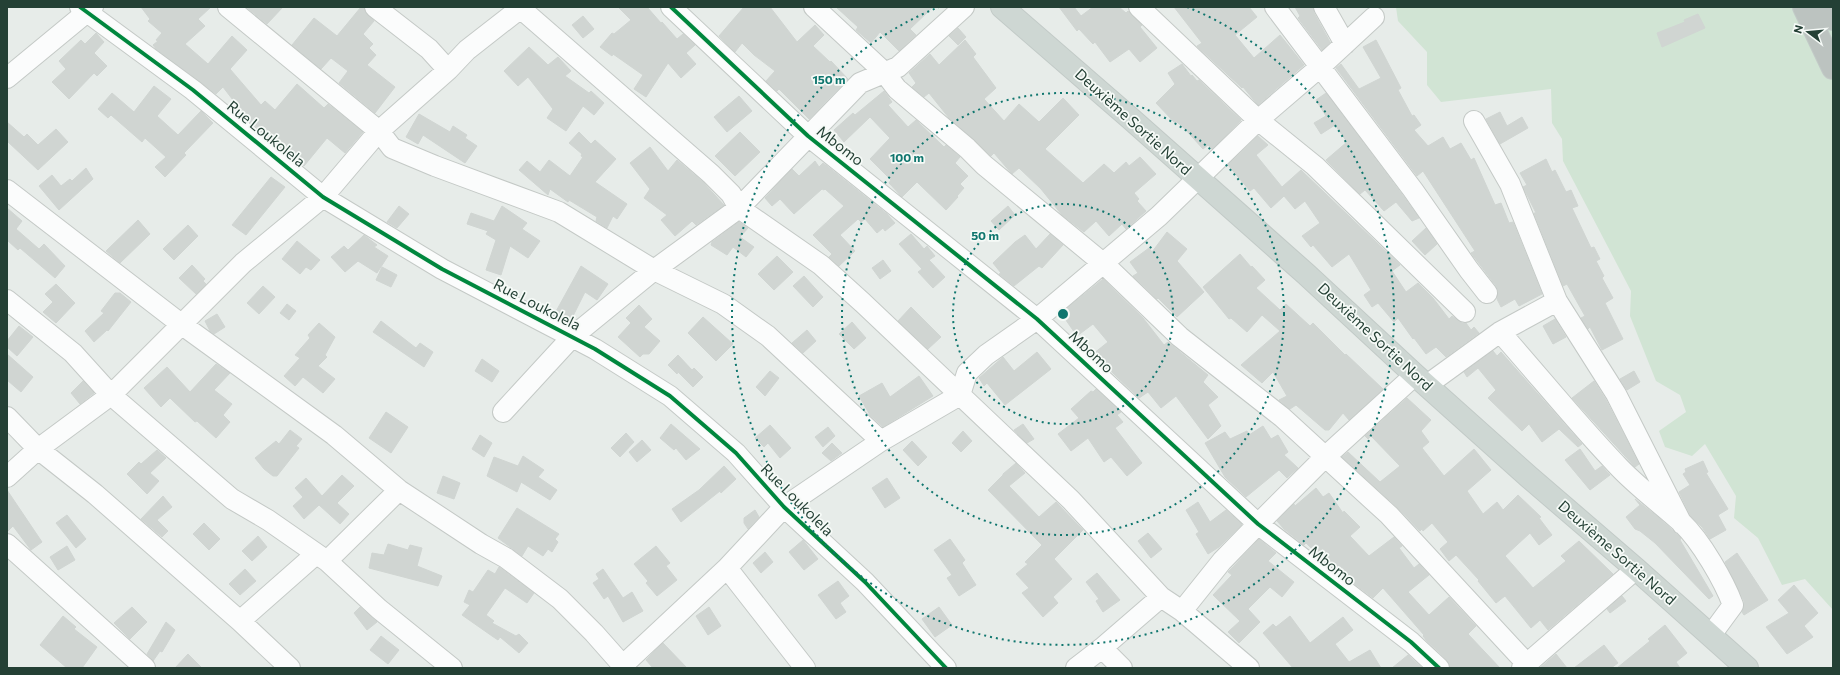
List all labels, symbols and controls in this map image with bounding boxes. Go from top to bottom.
north arrow [1788,12,1828,52]
text: N [1791,23,1805,35]
street label: Deuxième Sortie Nord [1072,64,1195,178]
text: 150 m [812,72,846,86]
street label: Rue Loukolela [224,96,309,170]
street label: Mbomo [814,121,868,169]
text: 100 m [890,150,924,164]
text: 50 m [971,228,999,242]
street label: Rue Loukolela [491,274,584,334]
street label: Deuxième Sortie Nord [1315,278,1437,394]
centre of rings [1056,307,1070,321]
street label: Mbomo [1066,326,1118,376]
street label: Rue Loukolela [758,459,838,539]
street label: Deuxième Sortie Nord [1555,496,1680,608]
street label: Mbomo [1306,541,1360,589]

